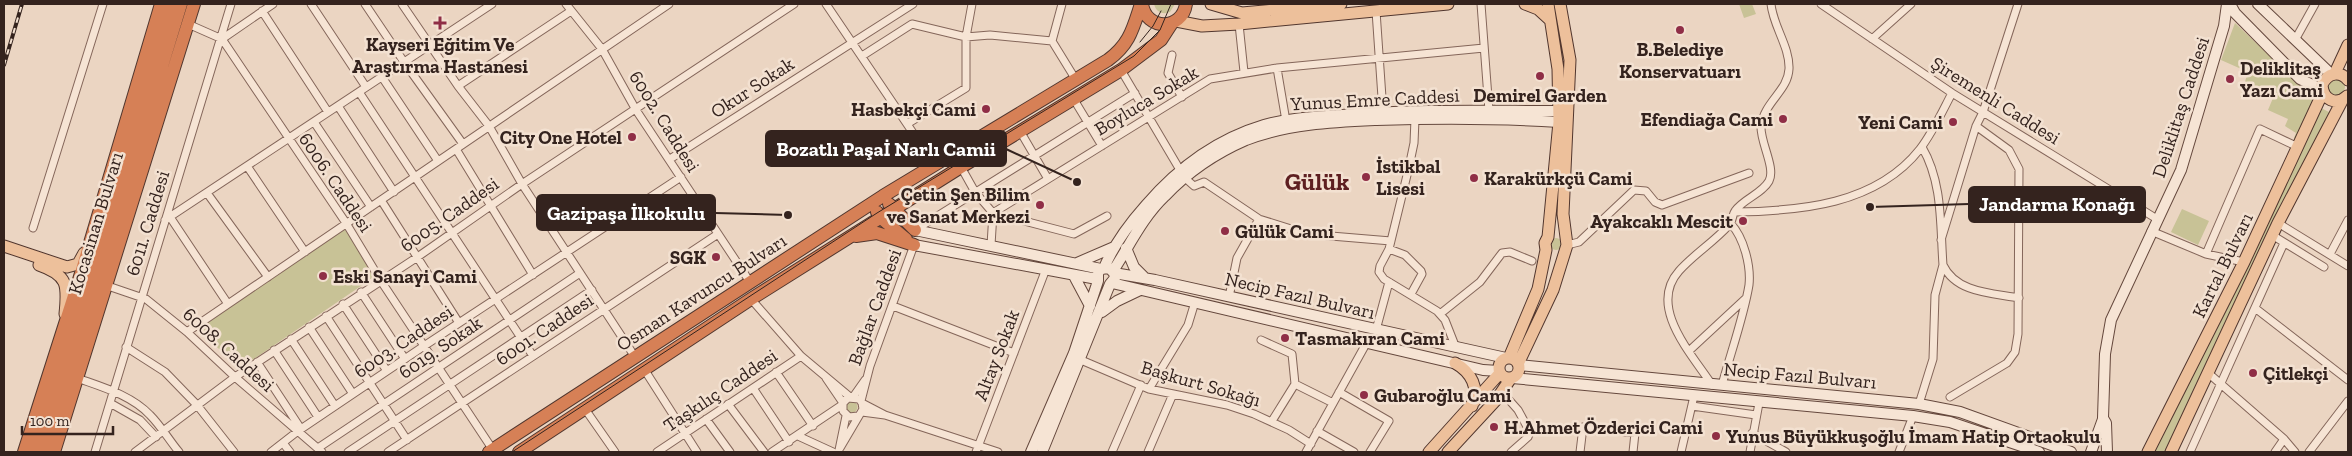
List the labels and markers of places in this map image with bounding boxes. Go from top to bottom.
marker: Kayseri Eğitim Ve Araştırma Hastanesi [433,16,447,30]
marker: B.Belediye Konservatuarı [1674,24,1686,36]
place label: Kayseri Eğitim Ve Araştırma Hastanesi [352,33,528,78]
place label: B.Belediye Konservatuarı [1619,38,1741,83]
place label: Deliklitaş Yazı Cami [2240,57,2323,102]
marker: Demirel Garden [1534,70,1546,82]
marker: Deliklitaş Yazı Cami [2224,73,2236,85]
place label: Demirel Garden [1473,84,1607,107]
place label: Hasbekçi Cami [851,98,976,121]
marker: Hasbekçi Cami [980,103,992,115]
place label: Efendiağa Cami [1641,108,1773,131]
place label: Yeni Cami [1858,111,1943,134]
marker: Efendiağa Cami [1777,113,1789,125]
marker: Yeni Cami [1947,116,1959,128]
place label: City One Hotel [500,126,623,149]
marker: City One Hotel [626,131,638,143]
callout: Bozatlı Paşaİ Narlı Camii [766,131,1006,166]
place label: İstikbal Lisesi [1376,155,1441,200]
place label: Karakürkçü Cami [1484,167,1633,190]
marker: İstikbal Lisesi [1360,171,1372,183]
marker: Karakürkçü Cami [1468,172,1480,184]
place label: Çetin Şen Bilim ve Sanat Merkezi [887,183,1030,228]
callout: Jandarma Konağı [1969,187,2145,222]
callout: Gazipaşa İlkokulu [537,195,715,230]
marker: Çetin Şen Bilim ve Sanat Merkezi [1034,199,1046,211]
place label: Ayakcaklı Mescit [1590,210,1733,233]
marker: Ayakcaklı Mescit [1737,215,1749,227]
place label: Gülük Cami [1235,220,1334,243]
marker: Gülük Cami [1219,225,1231,237]
place label: SGK [670,246,706,269]
marker: SGK [710,251,722,263]
place label: Eski Sanayi Cami [333,265,477,288]
marker: Eski Sanayi Cami [317,270,329,282]
place label: Tasmakıran Cami [1295,327,1445,350]
marker: Tasmakıran Cami [1279,332,1291,344]
place label: Çitlekçi [2263,362,2328,385]
marker: Çitlekçi [2247,367,2259,379]
place label: Gubaroğlu Cami [1374,384,1512,407]
marker: Gubaroğlu Cami [1358,389,1370,401]
place label: H.Ahmet Özderici Cami [1504,416,1703,439]
marker: H.Ahmet Özderici Cami [1488,421,1500,433]
place label: Yunus Büyükkuşoğlu İmam Hatip Ortaokulu [1726,425,2100,448]
marker: Yunus Büyükkuşoğlu İmam Hatip Ortaokulu [1710,430,1722,442]

